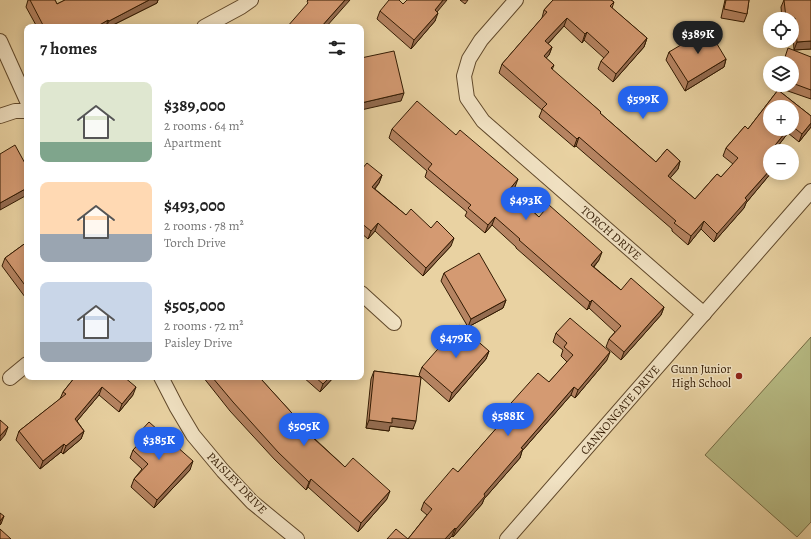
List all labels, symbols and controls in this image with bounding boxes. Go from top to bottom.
map controls [763,12,799,180]
button: locate [763,12,799,48]
pin: $389K [670,21,726,55]
text: $389K [682,25,714,42]
text: 7 homes [40,37,97,60]
icon: filters [326,37,348,59]
button: layers [763,56,799,92]
pin: $599K [615,86,671,120]
text: $599K [627,90,659,107]
text: $389,000 [164,94,226,117]
icon: home [72,98,120,146]
button: + [763,100,799,136]
text: 2 rooms · 64 m² [164,117,244,134]
text: Apartment [164,134,222,151]
button: − [763,144,799,180]
pin: $493K [498,187,554,221]
text: $493K [510,191,542,208]
text: $493,000 [164,194,225,217]
icon: home [72,198,120,246]
street label: TORCH DRIVE [577,202,645,264]
text: 2 rooms · 78 m² [164,217,244,234]
text: Torch Drive [164,234,226,251]
text: $505,000 [164,294,225,317]
icon: home [72,298,120,346]
text: 2 rooms · 72 m² [164,317,244,334]
pin: $479K [428,325,484,359]
text: $479K [440,329,472,346]
text: Paisley Drive [164,334,232,351]
place label: Gunn Junior High School [671,361,731,391]
street label: CANNONGATE DRIVE [577,362,663,458]
marker: Gunn Junior High School [734,371,744,381]
pin: $588K [480,403,536,437]
text: $588K [492,407,524,424]
pin: $505K [276,413,332,447]
text: $505K [288,417,320,434]
pin: $385K [131,427,187,461]
text: $385K [143,431,175,448]
street label: PAISLEY DRIVE [203,449,271,517]

